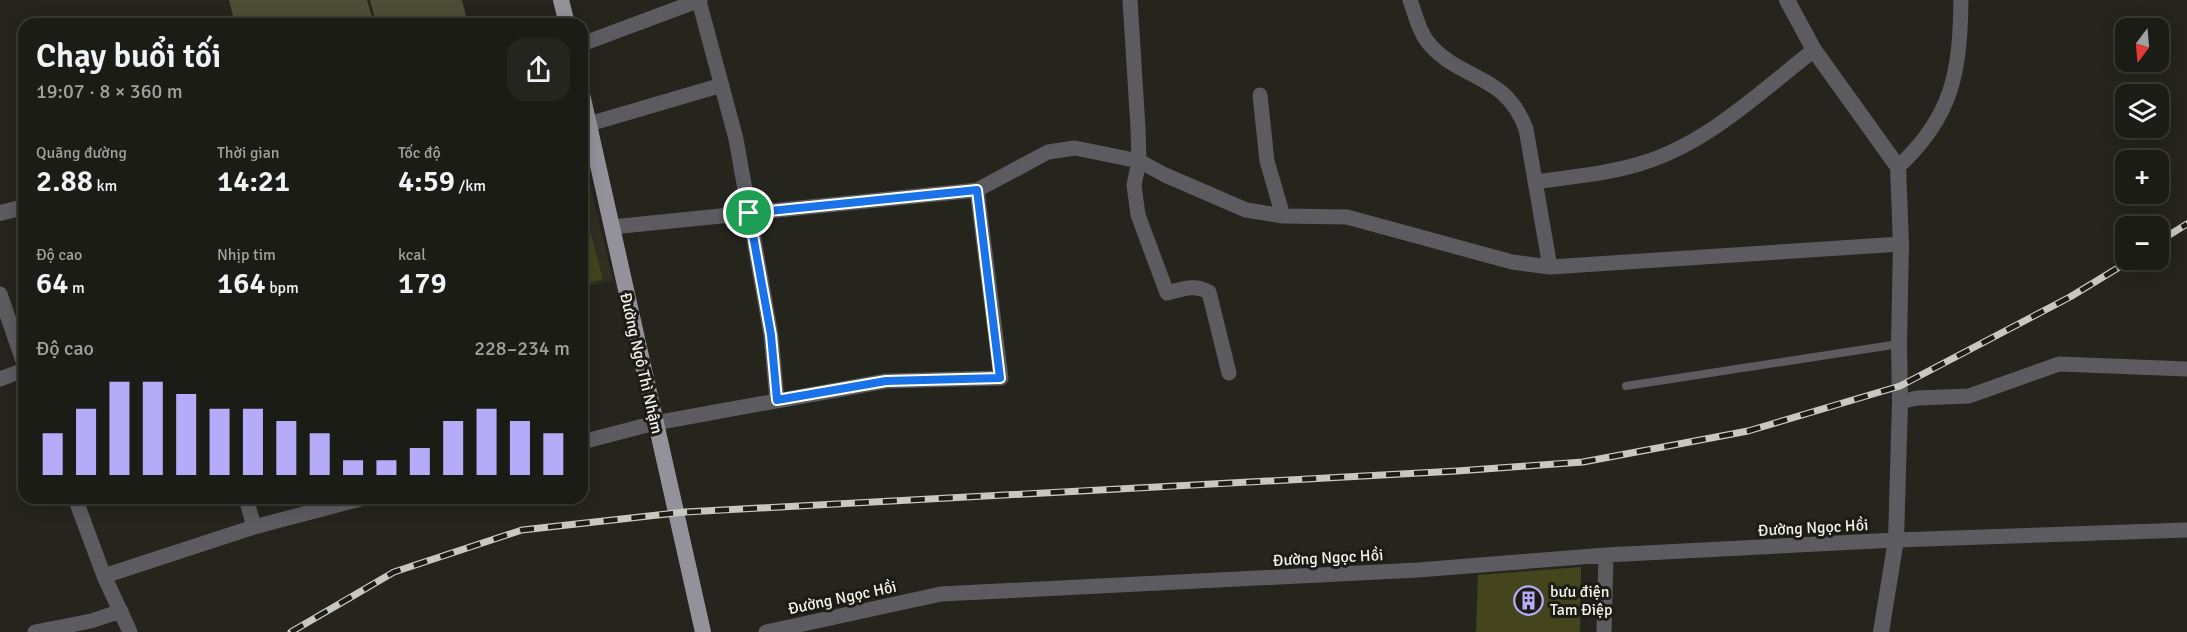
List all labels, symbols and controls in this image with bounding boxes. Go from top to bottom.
north arrow [2115,18,2169,72]
map controls [2115,18,2169,270]
text: Chạy buổi tối [36,36,221,77]
button: share [507,38,570,101]
text: 19:07 · 8 × 360 m [36,79,183,104]
button: layers [2115,84,2169,138]
text: Quãng đường [36,143,127,163]
text: Thời gian [217,143,280,163]
text: Tốc độ [398,143,441,163]
button: + [2115,150,2169,204]
text: 2.88 [36,163,93,200]
text: 14:21 [217,163,290,200]
text: 4:59 [398,163,455,200]
text: km [93,176,117,196]
text: /km [455,176,486,196]
pin [723,187,774,238]
icon: arrive [732,196,765,229]
button: − [2115,216,2169,270]
text: Độ cao [36,245,82,265]
text: Nhịp tim [217,245,276,265]
text: kcal [398,245,426,265]
text: 64 [36,265,68,302]
text: 164 [217,265,266,302]
text: 179 [398,265,447,302]
text: m [68,278,85,298]
text: bpm [266,278,299,298]
street label: Đường Ngô Thì Nhậm [615,291,667,436]
text: Độ cao [36,336,94,361]
text: 228–234 m [474,336,570,361]
street label: Đường Ngọc Hồi [1757,515,1869,541]
street label: Đường Ngọc Hồi [1272,545,1384,571]
street label: Đường Ngọc Hồi [786,577,898,619]
place label: bưu điện Tam Điệp [1550,582,1613,620]
building icon: bưu điện Tam Điệp [1513,584,1545,616]

